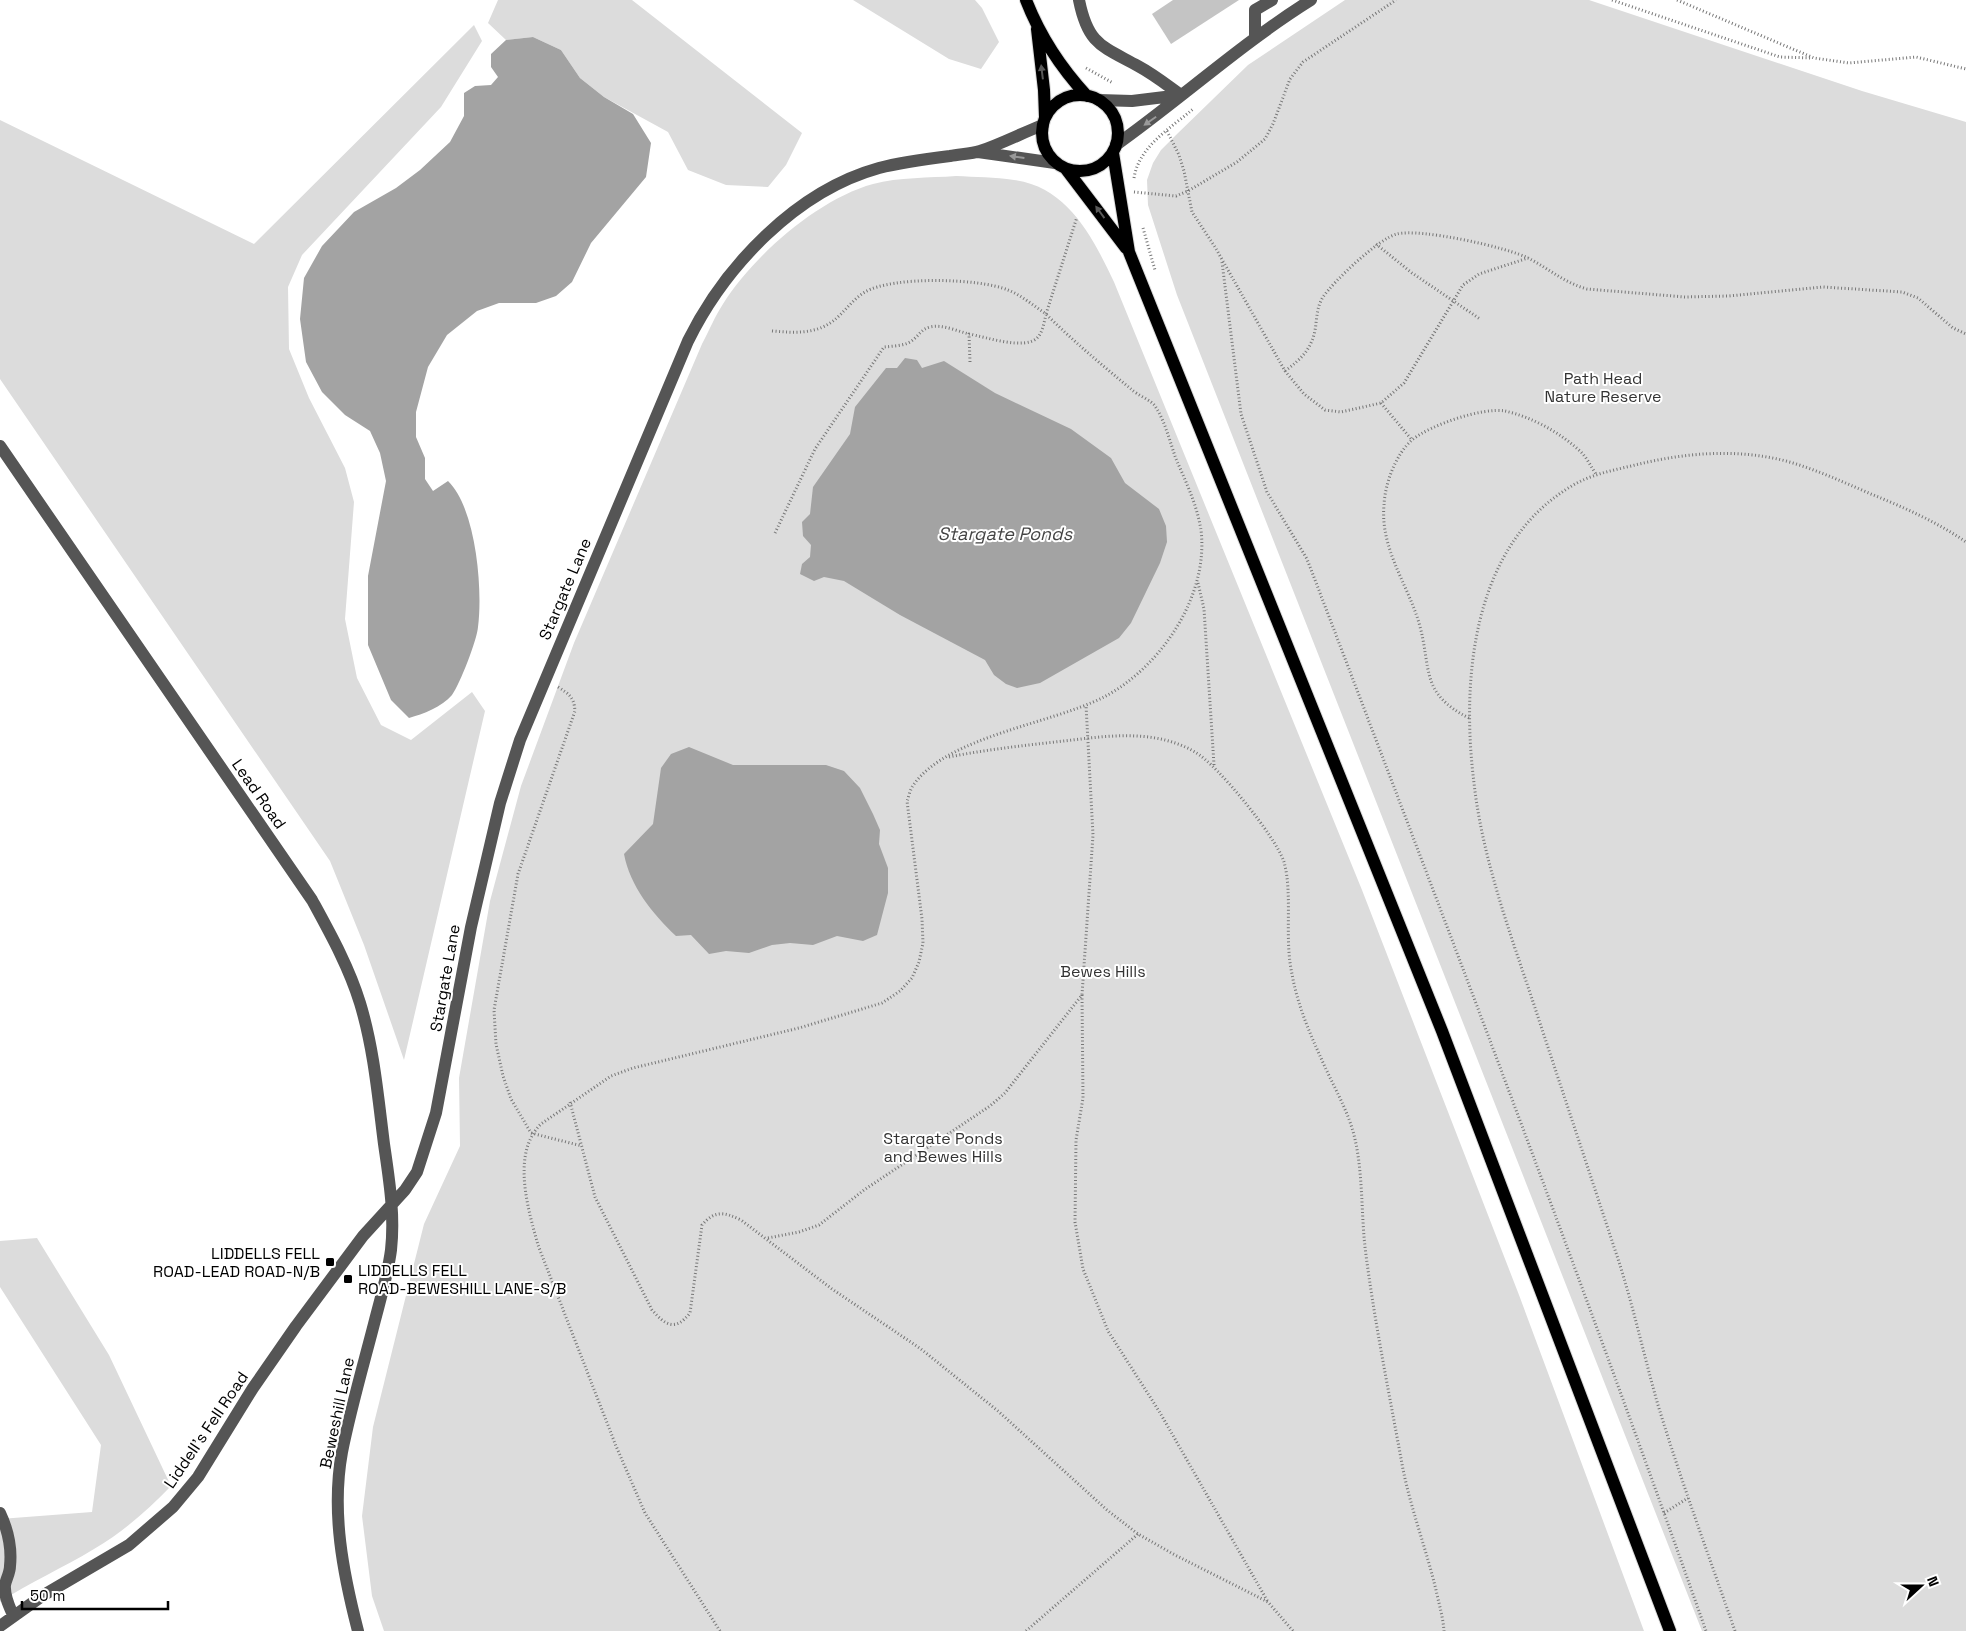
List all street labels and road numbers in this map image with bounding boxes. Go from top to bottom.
street label: Stargate Lane [534,535,596,643]
street label: Lead Road [227,755,291,833]
street label: Stargate Lane [425,923,465,1033]
street label: Beweshill Lane [315,1355,359,1471]
street label: Liddell's Fell Road [159,1368,253,1492]

